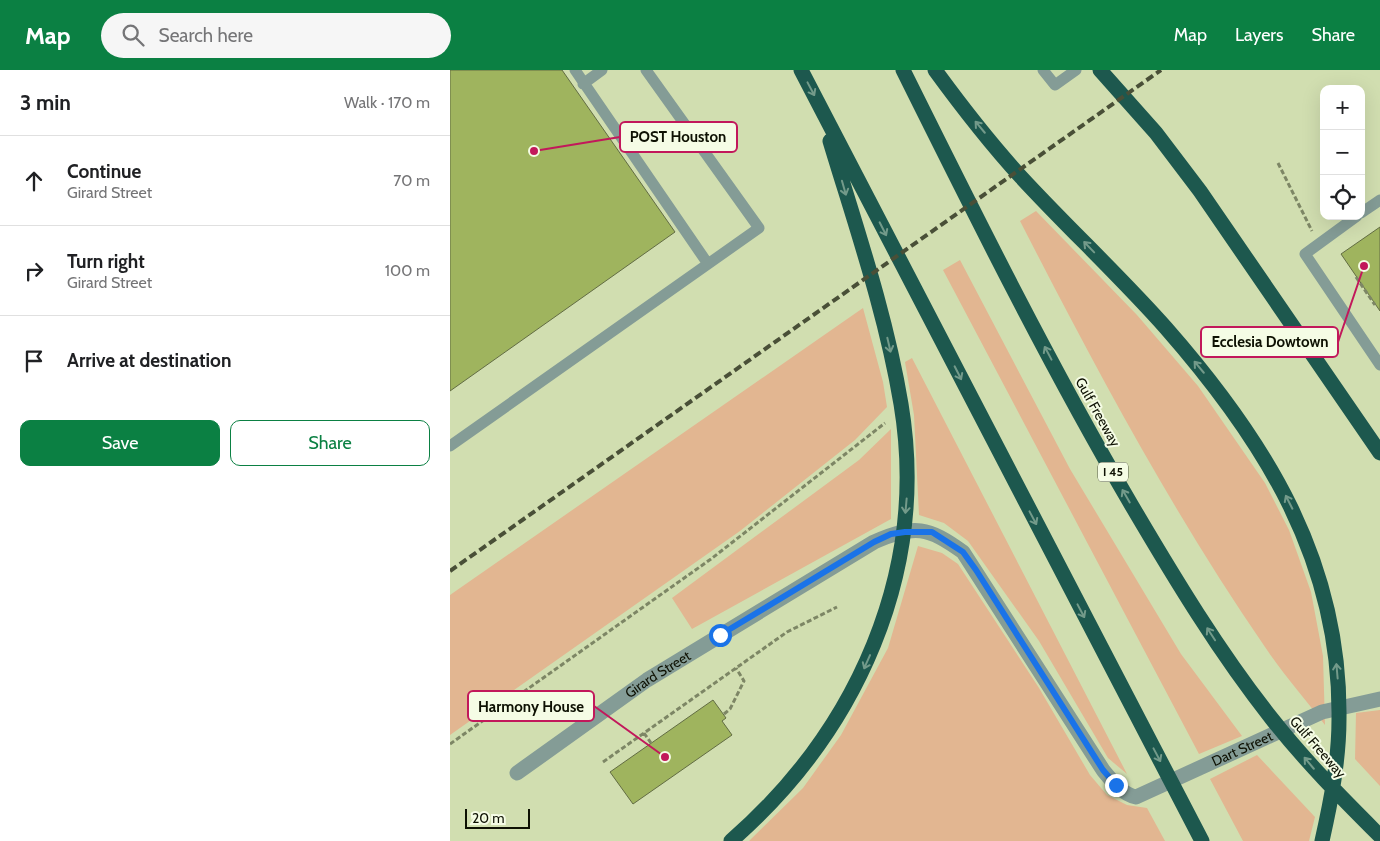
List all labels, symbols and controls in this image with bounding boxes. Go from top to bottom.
search box [101,13,451,58]
text: Map [25,21,71,50]
icon: search [119,21,147,49]
text: Search here [159,24,253,47]
text: Map [1174,24,1207,46]
text: Layers [1235,24,1284,46]
text: Share [1312,24,1355,46]
one-way arrow [807,81,816,96]
map controls [1320,85,1365,220]
button: + [1320,85,1365,130]
text: 3 min [20,90,71,115]
text: Walk · 170 m [344,93,430,112]
one-way arrow [974,121,985,134]
callout: POST Houston [620,122,737,152]
text: POST Houston [630,128,726,146]
button: − [1320,130,1365,175]
text: Continue [67,160,141,183]
icon: ahead [20,167,48,195]
text: 70 m [393,171,430,190]
button: locate [1320,175,1365,220]
one-way arrow [840,180,850,196]
text: Girard Street [67,183,152,202]
one-way arrow [879,221,888,236]
one-way arrow [1083,241,1095,253]
text: Turn right [67,250,145,273]
icon: right [20,257,48,285]
text: 100 m [385,261,430,280]
text: Girard Street [67,273,152,292]
callout: Ecclesia Dowtown [1201,327,1338,357]
text: Ecclesia Dowtown [1211,333,1329,351]
one-way arrow [884,336,894,352]
one-way arrow [1043,346,1052,361]
icon: arrive [20,347,48,375]
text: Arrive at destination [67,349,231,372]
one-way arrow [1193,361,1204,374]
one-way arrow [953,366,963,381]
street label: Gulf Freeway [1072,374,1124,450]
button: Save [20,420,220,466]
button: Share [230,420,430,466]
road number: I 45 [1098,462,1128,482]
one-way arrow [1121,489,1131,503]
one-way arrow [1284,494,1294,509]
one-way arrow [901,497,910,513]
one-way arrow [1028,510,1038,525]
one-way arrow [1077,603,1087,618]
route start [709,624,732,647]
one-way arrow [1206,627,1216,641]
street label: Girard Street [621,646,694,702]
one-way arrow [861,654,871,669]
one-way arrow [1332,664,1342,680]
callout: Harmony House [468,691,594,721]
text: Harmony House [478,698,584,716]
street label: Gulf Freeway [1286,712,1350,782]
street label: Dart Street [1209,727,1276,770]
one-way arrow [1153,747,1162,762]
one-way arrow [1304,757,1315,770]
route end [1105,774,1128,797]
scale bar [465,806,530,829]
text: 20 m [472,809,505,827]

